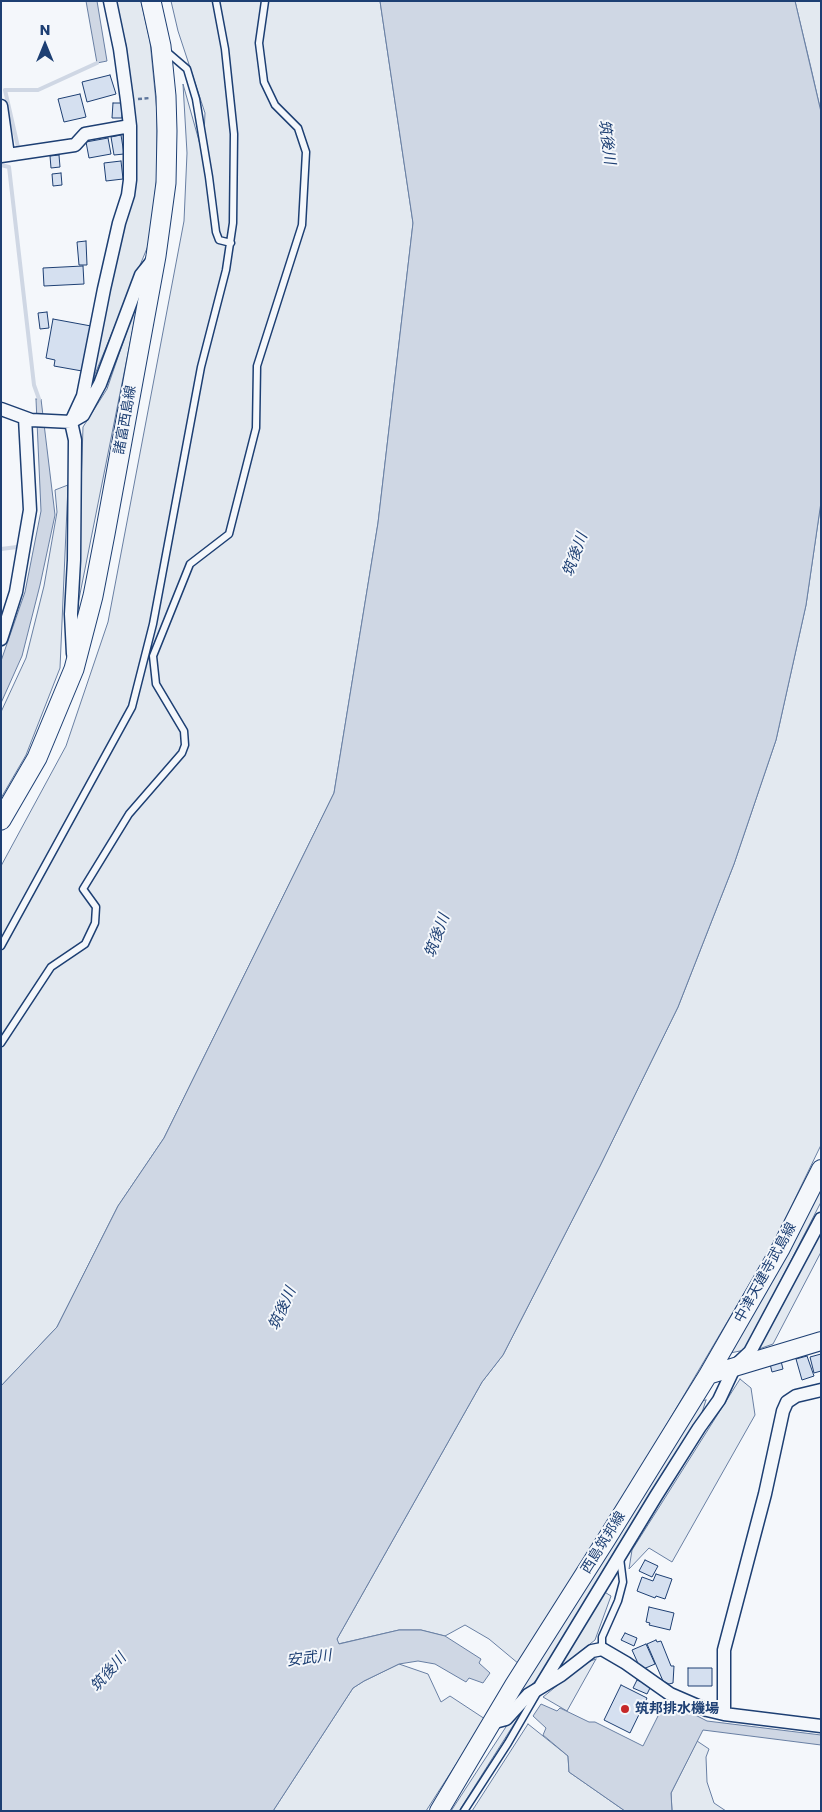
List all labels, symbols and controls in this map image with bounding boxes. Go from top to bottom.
north arrow [20,20,70,70]
text: N [40,20,50,40]
water label: 筑後川 [594,118,618,166]
street label: 諸富西島線 [112,384,140,456]
water label: 筑後川 [560,531,592,579]
water label: 筑後川 [422,912,454,960]
street label: 中津天建寺武島線 [732,1220,800,1326]
water label: 筑後川 [266,1285,300,1333]
street label: 西島筑邦線 [578,1509,630,1577]
water label: 安武川 [286,1647,332,1671]
water label: 筑後川 [87,1650,131,1696]
place label: 筑邦排水機場 [635,1701,719,1717]
marker: 筑邦排水機場 [619,1703,631,1715]

